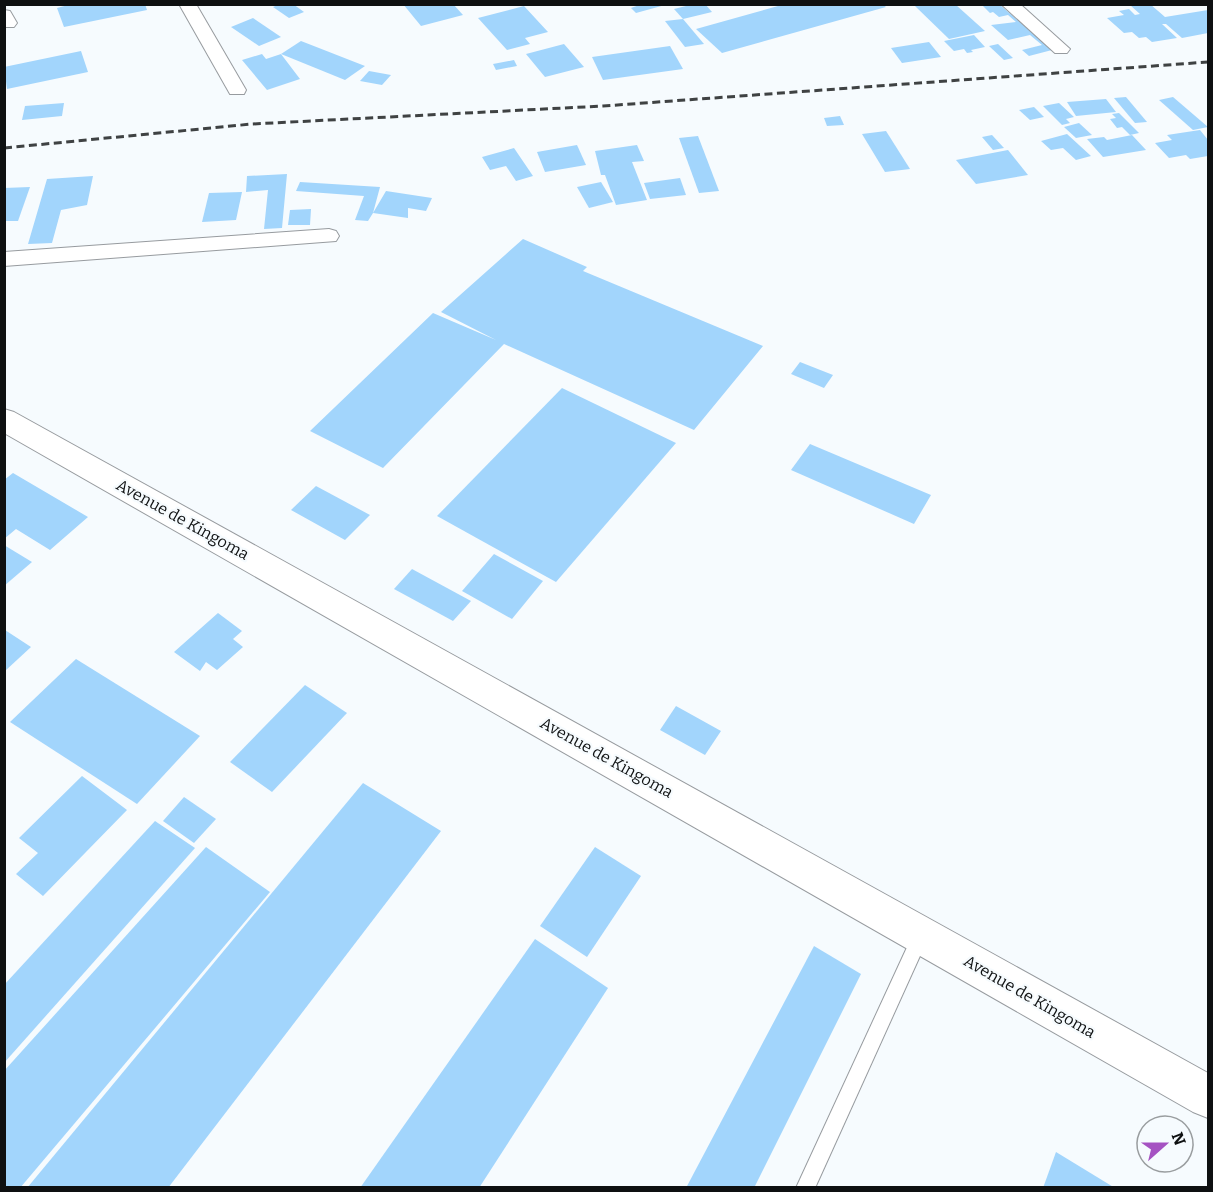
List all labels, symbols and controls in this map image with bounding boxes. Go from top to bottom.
street label: Avenue de Kingoma [113,475,253,564]
street label: Avenue de Kingoma [537,713,677,802]
street label: Avenue de Kingoma [961,951,1099,1042]
north arrow [1135,1114,1195,1174]
text: N [1167,1130,1190,1148]

